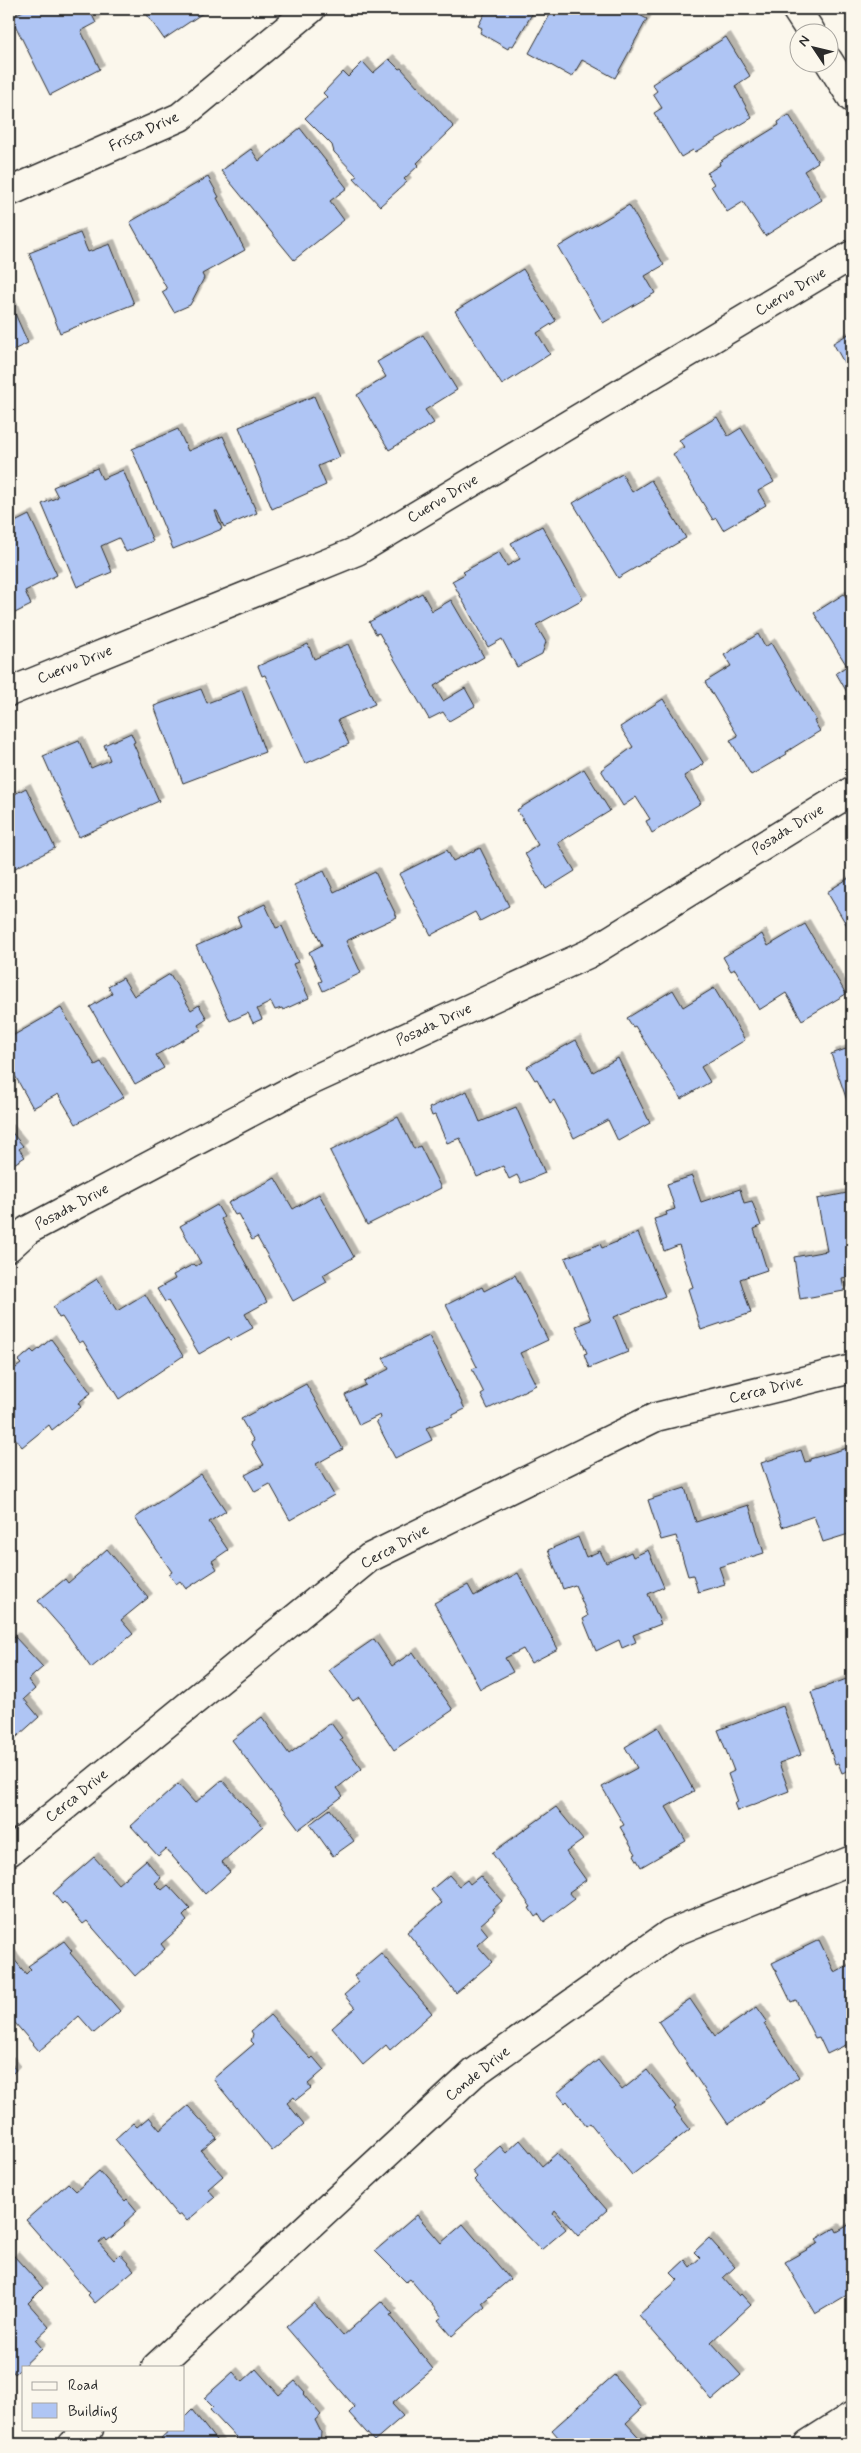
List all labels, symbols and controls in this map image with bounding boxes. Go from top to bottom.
north arrow [788,22,838,72]
text: N [794,32,814,50]
street label: Frisca Drive [106,107,182,157]
street label: Cuervo Drive [752,263,830,321]
street label: Cuervo Drive [404,470,482,528]
street label: Cuervo Drive [34,641,116,689]
street label: Posada Drive [748,800,828,860]
street label: Posada Drive [393,999,475,1051]
street label: Posada Drive [31,1179,113,1235]
street label: Cerca Drive [727,1371,805,1409]
street label: Cerca Drive [357,1520,433,1574]
street label: Cerca Drive [41,1765,113,1827]
street label: Conde Drive [441,2042,515,2106]
legend [22,2366,185,2430]
text: Road [68,2376,98,2396]
text: Building [68,2402,118,2423]

